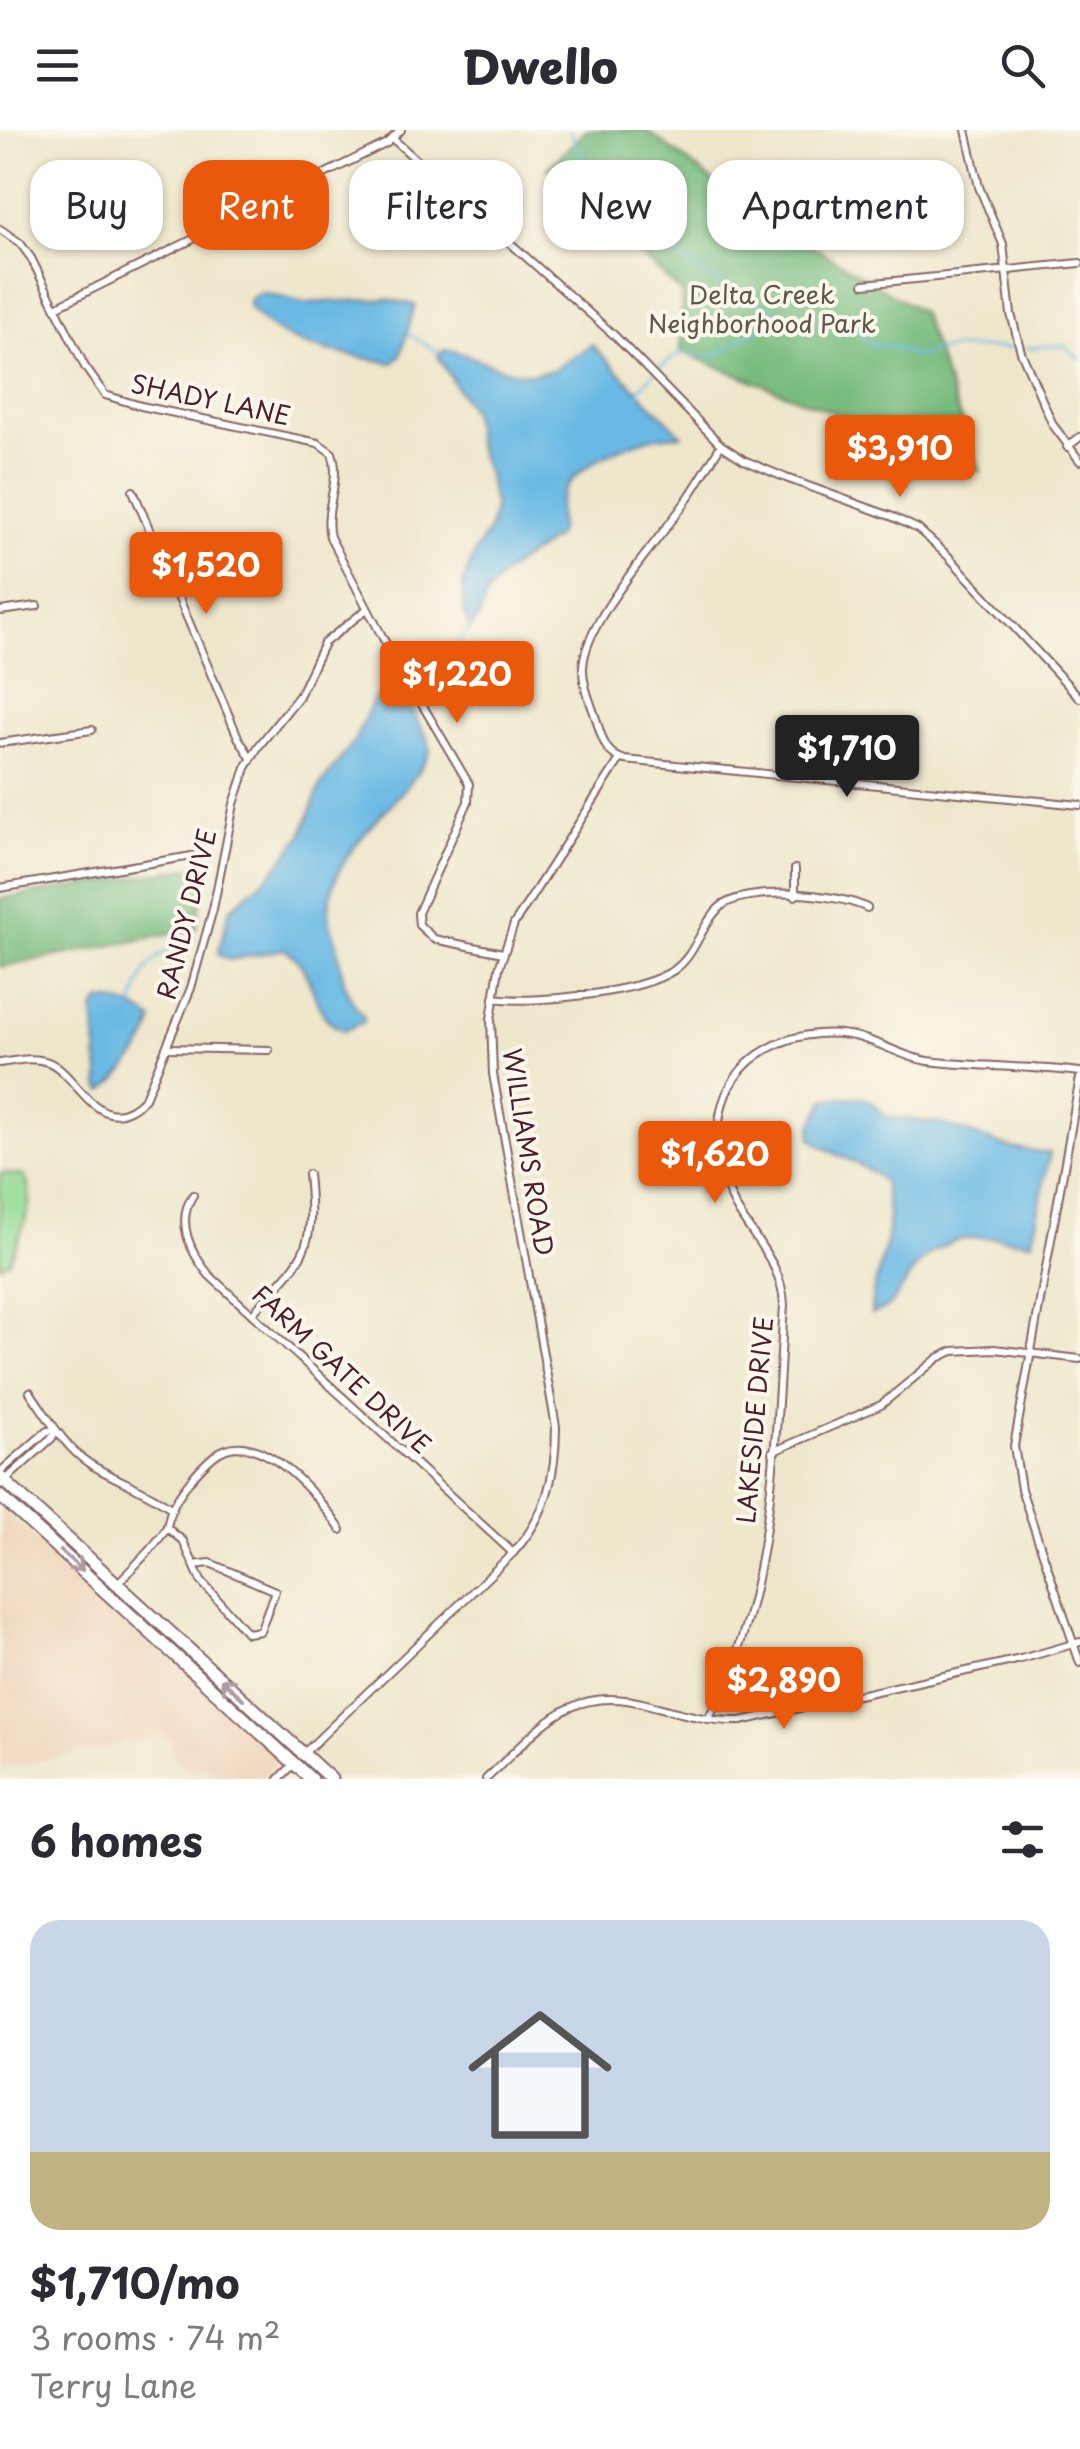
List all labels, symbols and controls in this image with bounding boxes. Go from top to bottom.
text: Dwello [462,31,618,99]
icon: menu [30,38,85,93]
icon: search [995,38,1050,93]
chip: Buy [30,160,163,250]
chip: Rent [183,160,329,250]
chip: Filters [349,160,523,250]
chip: New [543,160,687,250]
chip: Apartment [707,160,964,250]
park label: Delta Creek Neighborhood Park [648,275,876,342]
street label: SHADY LANE [128,364,294,434]
pin: $3,910 [819,415,981,500]
text: $3,910 [847,423,953,471]
pin: $1,520 [125,532,287,617]
text: $1,520 [151,540,261,588]
pin: $1,220 [376,641,538,726]
text: $1,220 [402,649,512,697]
pin: $1,710 [766,715,928,800]
text: $1,710 [797,723,897,771]
street label: RANDY DRIVE [146,824,226,1004]
street label: WILLIAMS ROAD [494,1046,564,1258]
pin: $1,620 [634,1121,796,1206]
text: $1,620 [660,1129,770,1177]
street label: FARM GATE DRIVE [244,1276,440,1462]
street label: LAKESIDE DRIVE [726,1315,782,1525]
one-way arrow [59,1550,84,1573]
pin: $2,890 [703,1647,865,1732]
text: $2,890 [727,1655,841,1703]
one-way arrow [220,1677,245,1700]
text: 6 homes [30,1808,203,1871]
icon: filters [995,1812,1050,1867]
icon: home [450,1985,630,2165]
text: $1,710/mo [30,2250,240,2313]
text: 3 rooms · 74 m² [30,2313,280,2361]
text: Terry Lane [30,2361,197,2409]

